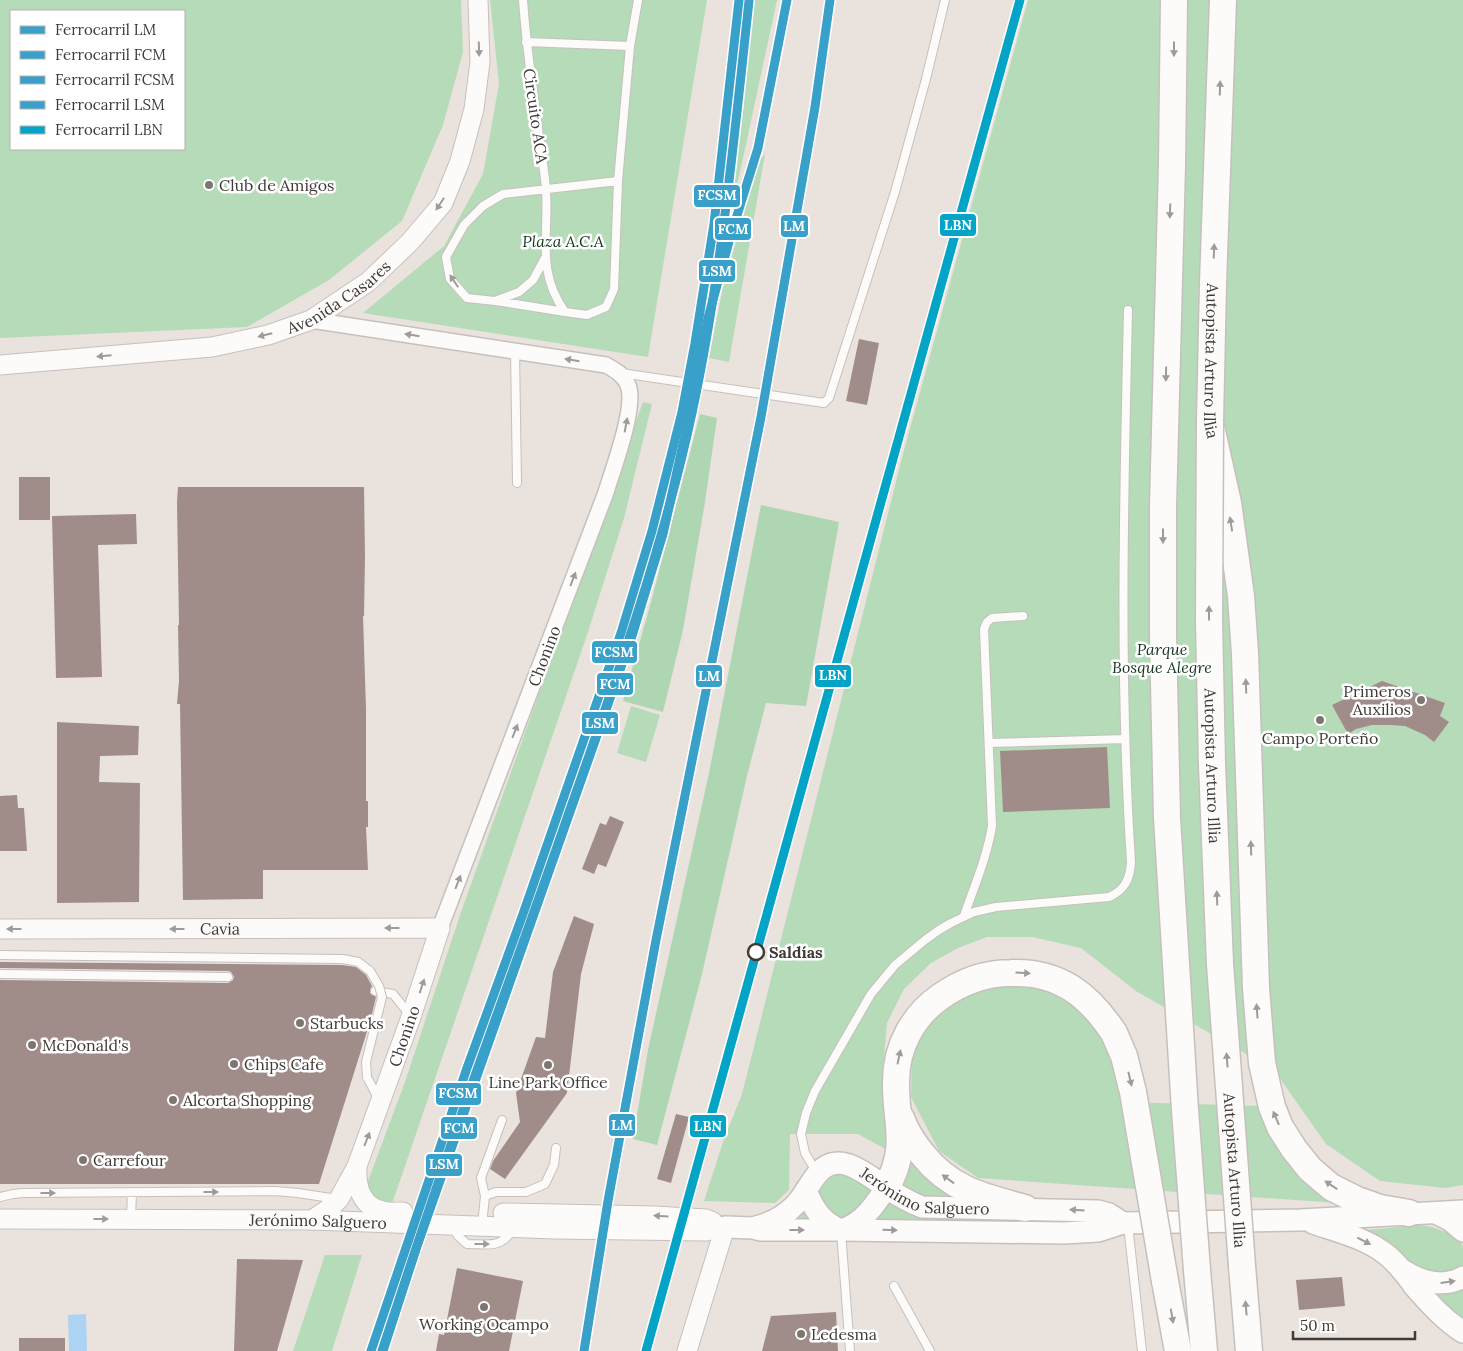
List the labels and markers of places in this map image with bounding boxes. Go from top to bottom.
place label: Club de Amigos [219,175,334,195]
marker: Club de Amigos [203,179,215,191]
place label: Primeros Auxilios [1343,681,1411,719]
marker: Primeros Auxilios [1415,694,1427,706]
marker: Campo Porteño [1314,714,1326,726]
place label: Campo Porteño [1262,728,1378,748]
place label: Saldías [769,942,823,962]
marker: Saldías [747,943,765,961]
place label: Starbucks [310,1013,384,1033]
marker: Starbucks [294,1017,306,1029]
place label: McDonald's [42,1035,129,1055]
marker: McDonald's [26,1039,38,1051]
place label: Chips Cafe [244,1054,324,1074]
marker: Chips Cafe [228,1058,240,1070]
marker: Line Park Office [542,1059,554,1071]
place label: Line Park Office [488,1072,608,1092]
place label: Alcorta Shopping [182,1090,312,1110]
marker: Alcorta Shopping [167,1094,179,1106]
place label: Carrefour [93,1150,166,1170]
marker: Carrefour [77,1154,89,1166]
marker: Working Ocampo [478,1301,490,1313]
place label: Working Ocampo [419,1314,549,1334]
place label: Ledesma [811,1324,877,1344]
marker: Ledesma [795,1328,807,1340]

